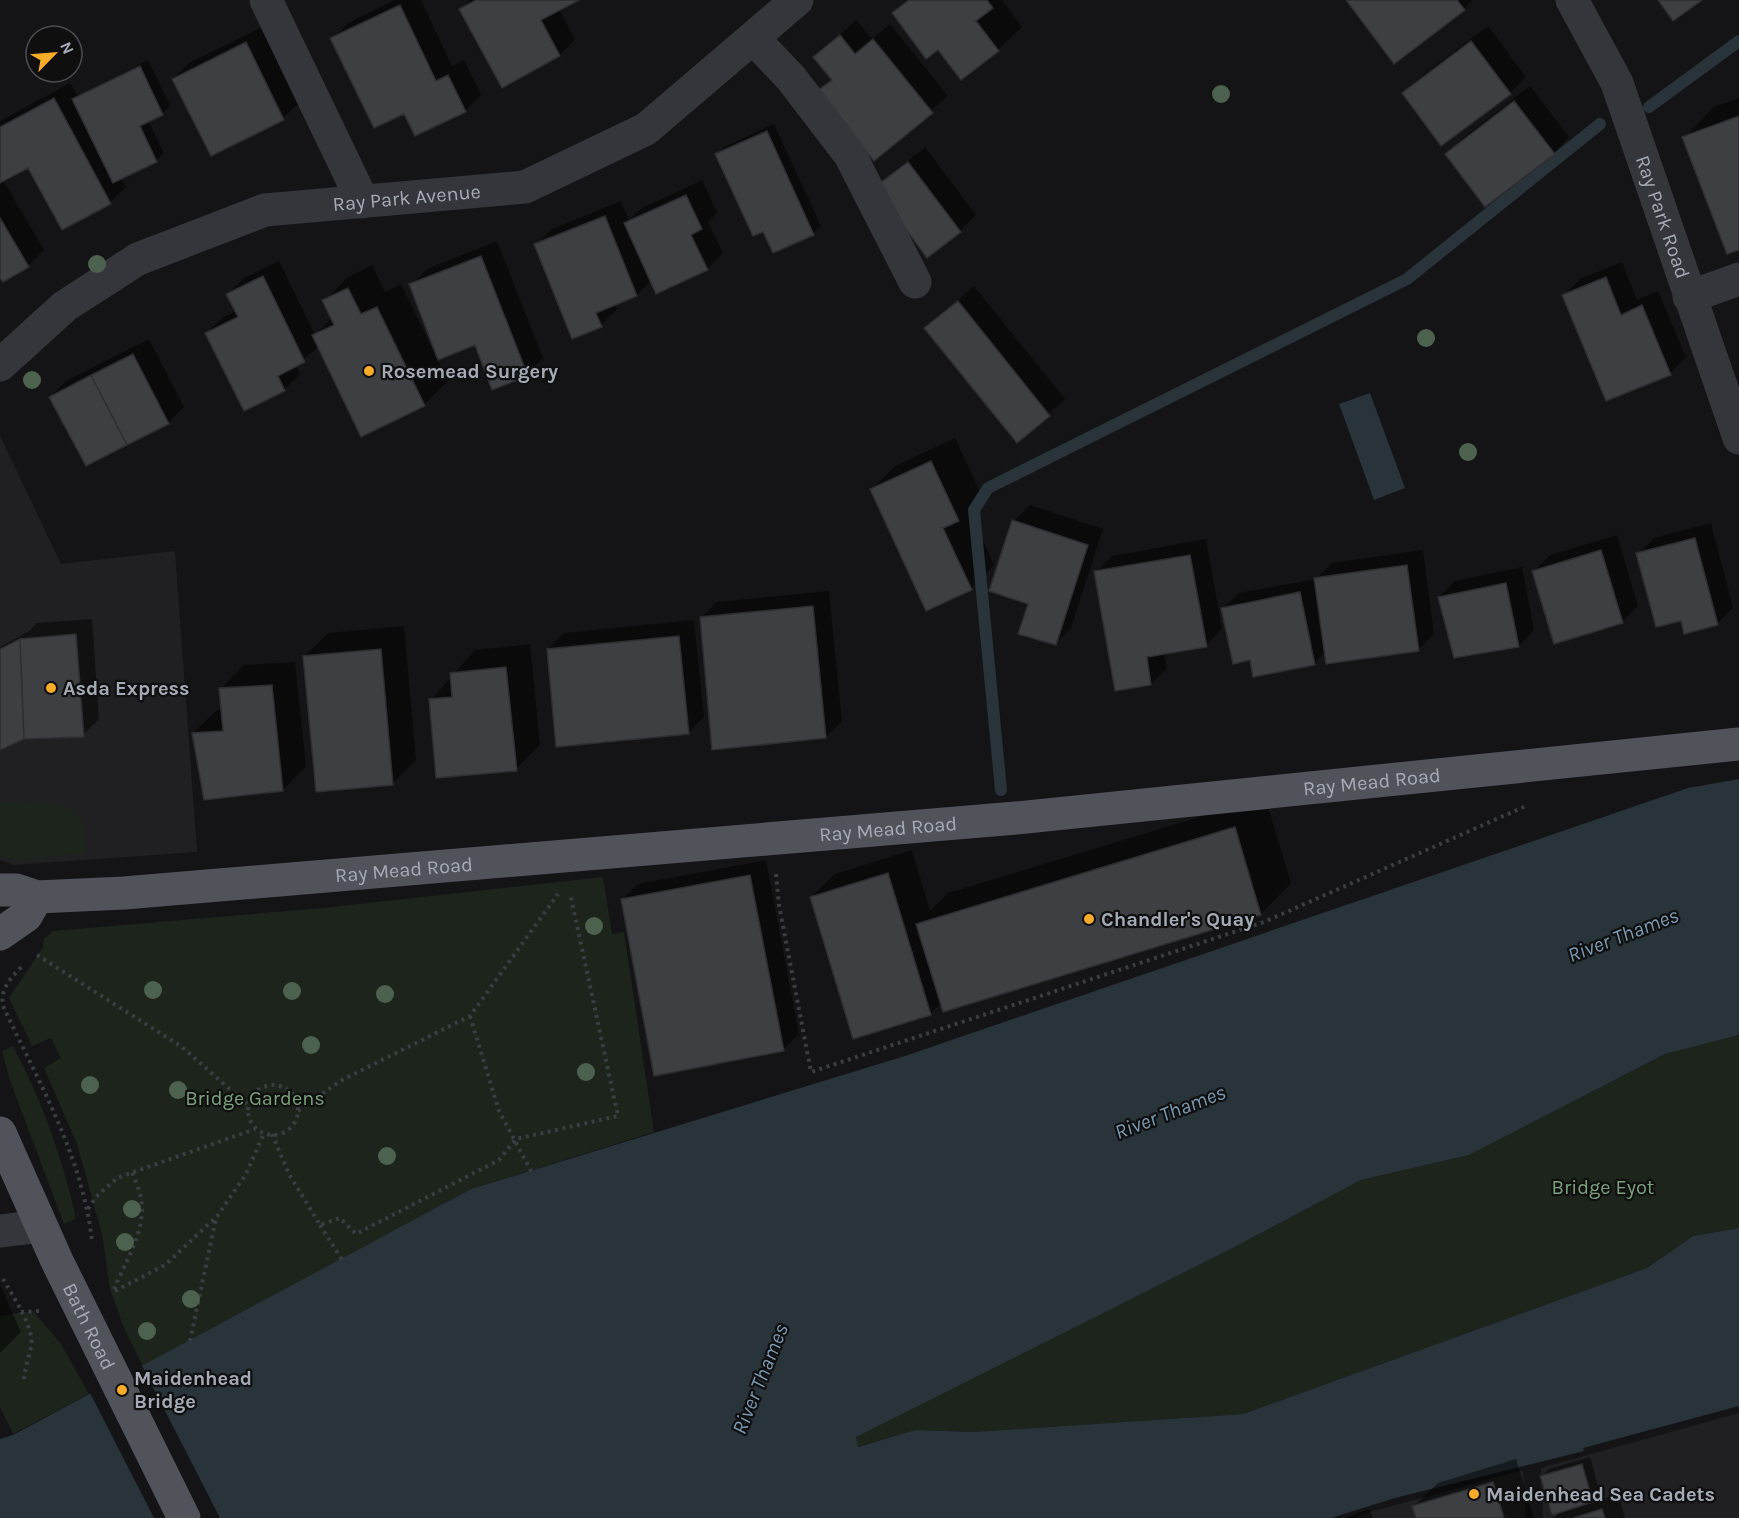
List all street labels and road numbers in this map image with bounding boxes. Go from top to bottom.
street label: Ray Park Road [1631,152,1694,282]
street label: Ray Park Avenue [332,180,482,216]
street label: Ray Mead Road [1302,764,1442,801]
street label: Ray Mead Road [818,812,958,847]
street label: Ray Mead Road [334,853,474,887]
street label: Bath Road [58,1279,120,1374]

